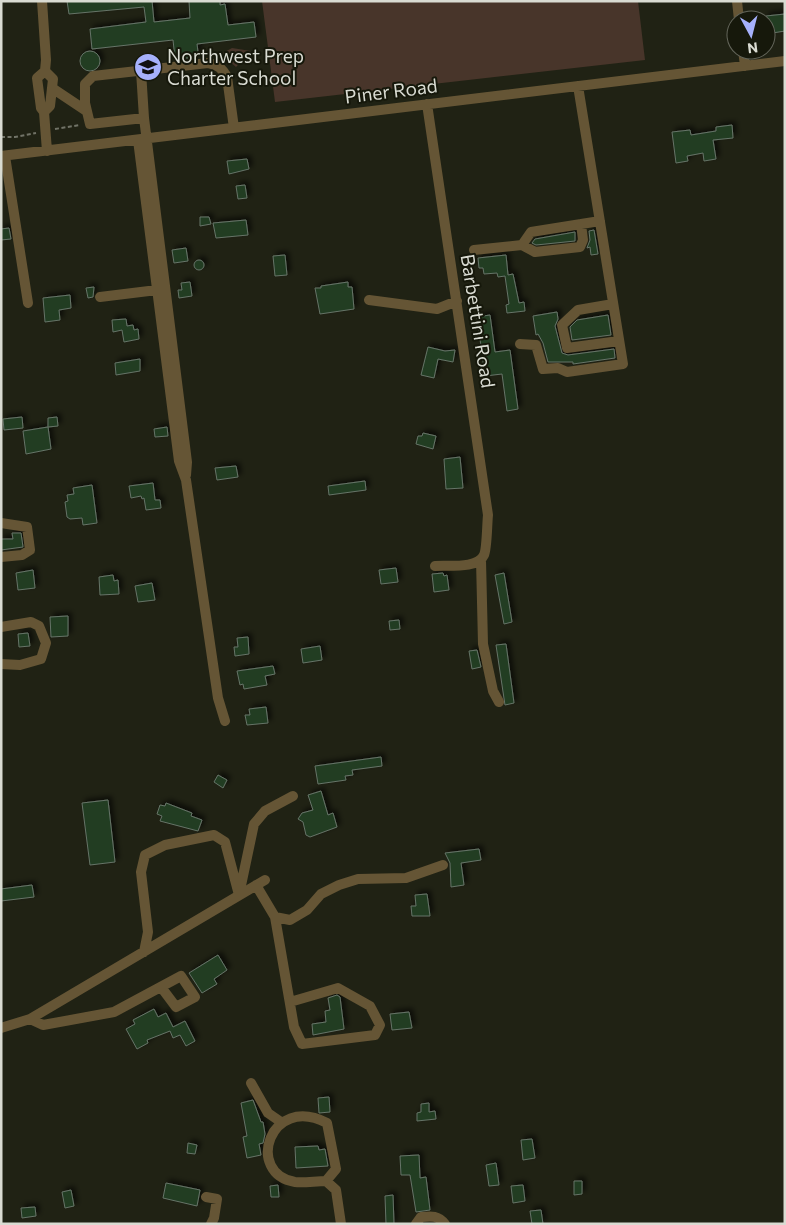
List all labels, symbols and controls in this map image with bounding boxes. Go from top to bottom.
north arrow [726,10,776,60]
text: N [746,39,759,57]
place label: Northwest Prep Charter School [167,44,304,89]
school or university icon: Northwest Prep Charter School [133,52,163,82]
street label: Piner Road [343,73,439,108]
street label: Barbettini Road [457,252,500,389]

